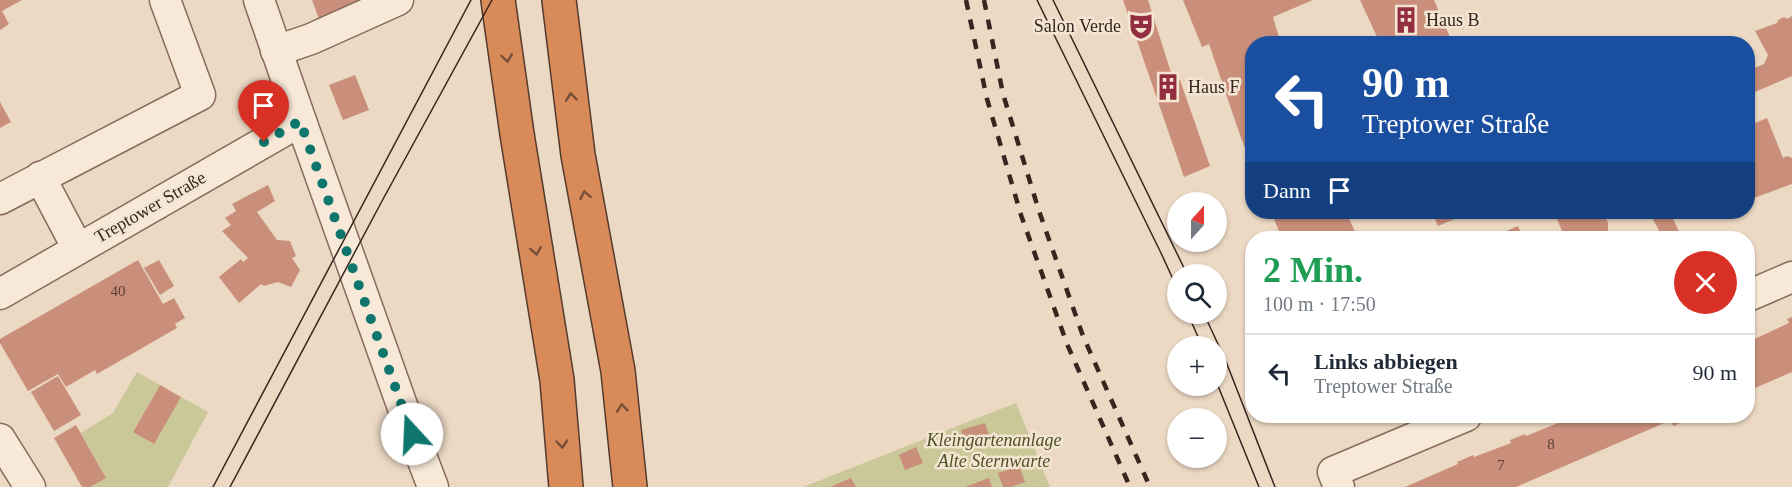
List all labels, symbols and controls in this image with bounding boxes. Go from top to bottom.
building icon: Haus B [1391,5,1421,35]
place label: Haus B [1426,10,1480,30]
theatre icon: Salon Verde [1126,11,1156,41]
place label: Salon Verde [1034,16,1121,36]
one-way arrow [500,53,512,63]
icon: left [1263,60,1341,138]
text: 90 m [1362,60,1450,106]
building icon: Haus F [1153,72,1183,102]
place label: Haus F [1188,77,1240,97]
pin [238,80,289,142]
icon: arrive [247,89,280,122]
one-way arrow [565,93,577,102]
text: Treptower Straße [1362,109,1549,139]
street label: Treptower Straße [91,167,209,247]
icon: arrive [1323,174,1356,207]
text: Dann [1263,178,1311,203]
one-way arrow [579,190,592,200]
north arrow [1167,192,1227,252]
map controls [1167,192,1227,468]
one-way arrow [529,245,542,255]
text: 2 Min. [1263,250,1363,290]
button: close [1674,251,1737,314]
button: search [1167,264,1227,324]
house number: 40 [111,283,126,299]
text: 100 m · 17:50 [1263,293,1376,315]
button: + [1167,336,1227,396]
text: Links abbiegen [1314,349,1458,374]
icon: left [1263,357,1296,390]
text: 90 m [1692,360,1737,385]
text: Treptower Straße [1314,375,1453,397]
position arrow [380,402,444,466]
one-way arrow [616,403,629,412]
button: − [1167,408,1227,468]
park label: Kleingartenanlage Alte Sternwarte [926,430,1062,471]
house number: 8 [1547,436,1555,452]
one-way arrow [555,439,568,448]
house number: 7 [1497,457,1505,473]

